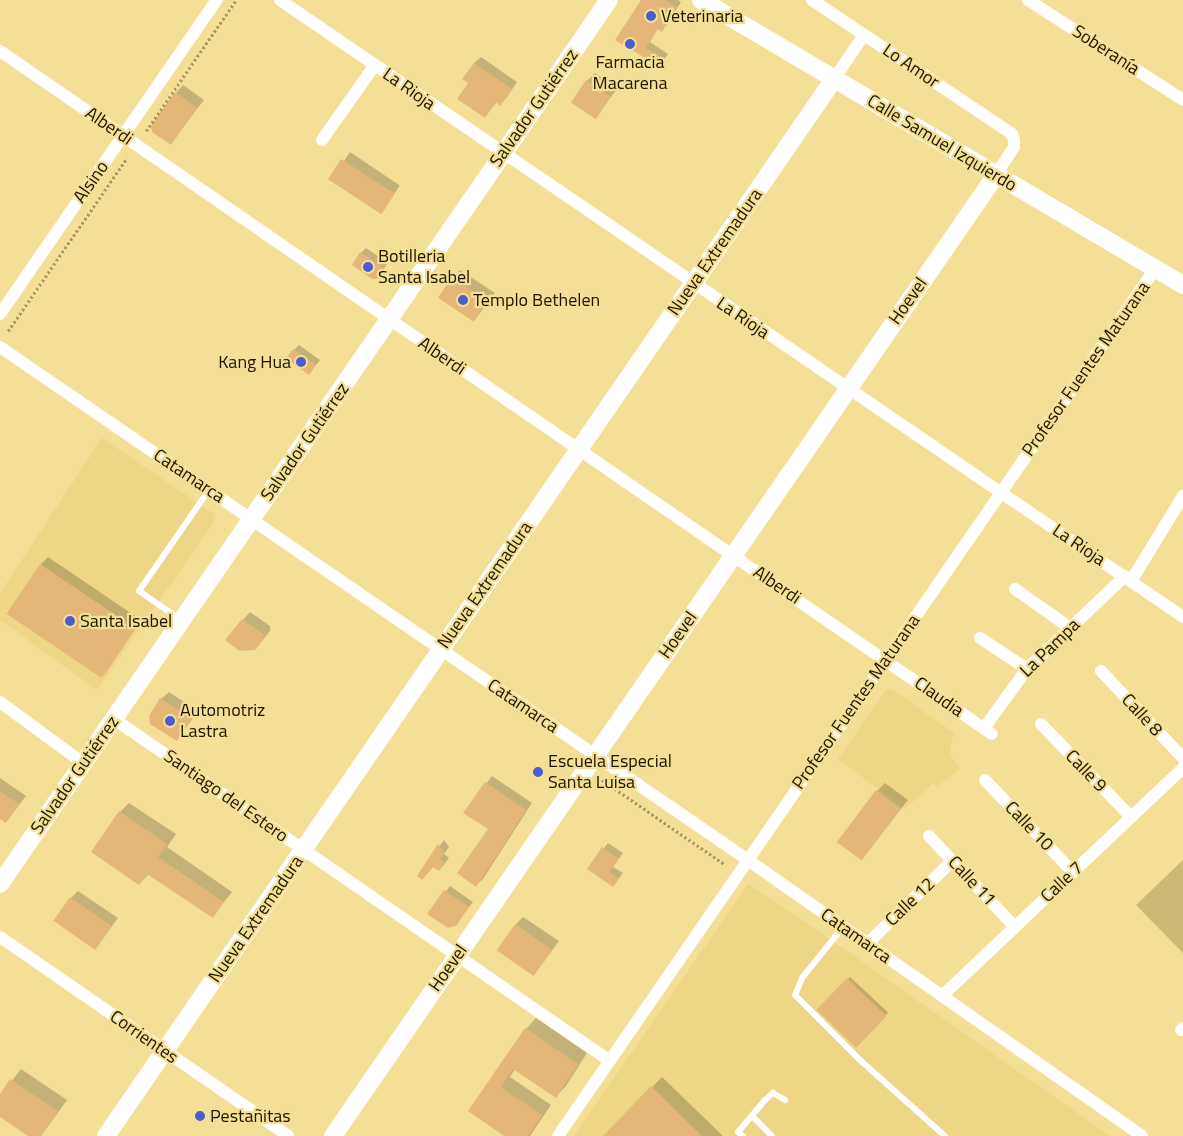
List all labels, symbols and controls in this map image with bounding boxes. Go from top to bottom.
place label: Veterinaria [661,5,743,27]
marker: Veterinaria [645,10,657,22]
street label: Soberanía [1068,20,1144,80]
marker: Farmacia Macarena [624,38,636,50]
street label: Lo Amor [879,39,943,93]
street label: Salvador Gutiérrez [485,45,583,171]
place label: Farmacia Macarena [593,52,667,94]
street label: La Rioja [379,63,439,115]
street label: Calle Samuel Izquierdo [863,90,1021,196]
street label: Alberdi [81,102,137,150]
street label: Alsino [69,157,113,207]
street label: Nueva Extremadura [663,184,767,320]
place label: Botilleria Santa Isabel [378,246,470,288]
marker: Botilleria Santa Isabel [362,261,374,273]
street label: Hoevel [884,273,932,329]
street label: Profesor Fuentes Maturana [1017,278,1155,460]
place label: Templo Bethelen [473,289,600,311]
street label: La Rioja [712,293,774,343]
marker: Templo Bethelen [457,294,469,306]
street label: Alberdi [414,332,470,380]
place label: Kang Hua [218,351,291,373]
marker: Kang Hua [295,356,307,368]
street label: Salvador Gutiérrez [256,379,354,505]
street label: Catamarca [149,444,229,508]
street label: Nueva Extremadura [433,517,537,653]
street label: La Rioja [1048,520,1110,570]
street label: Alberdi [749,561,805,609]
street label: Hoevel [654,607,702,663]
place label: Santa Isabel [80,610,172,632]
street label: Profesor Fuentes Maturana [787,611,925,793]
street label: La Pampa [1016,614,1084,682]
marker: Santa Isabel [64,615,76,627]
street label: Claudia [910,672,968,722]
street label: Catamarca [483,674,563,738]
street label: Calle 8 [1117,689,1167,741]
place label: Automotriz Lastra [180,700,265,742]
street label: Salvador Gutiérrez [26,712,124,838]
marker: Automotriz Lastra [164,715,176,727]
street label: Santiago del Estero [160,745,292,847]
street label: Calle 9 [1061,745,1111,797]
place label: Escuela Especial Santa Luisa [548,751,672,794]
marker: Escuela Especial Santa Luisa [532,766,544,778]
street label: Calle 10 [1000,797,1058,855]
street label: Nueva Extremadura [204,851,308,987]
street label: Calle 11 [944,852,1000,910]
street label: Calle 7 [1036,857,1088,907]
street label: Calle 12 [881,873,939,931]
street label: Catamarca [817,904,895,968]
street label: Hoevel [424,940,472,996]
street label: Corrientes [106,1006,182,1068]
place label: Pestañitas [210,1105,291,1127]
marker: Pestañitas [194,1110,206,1122]

